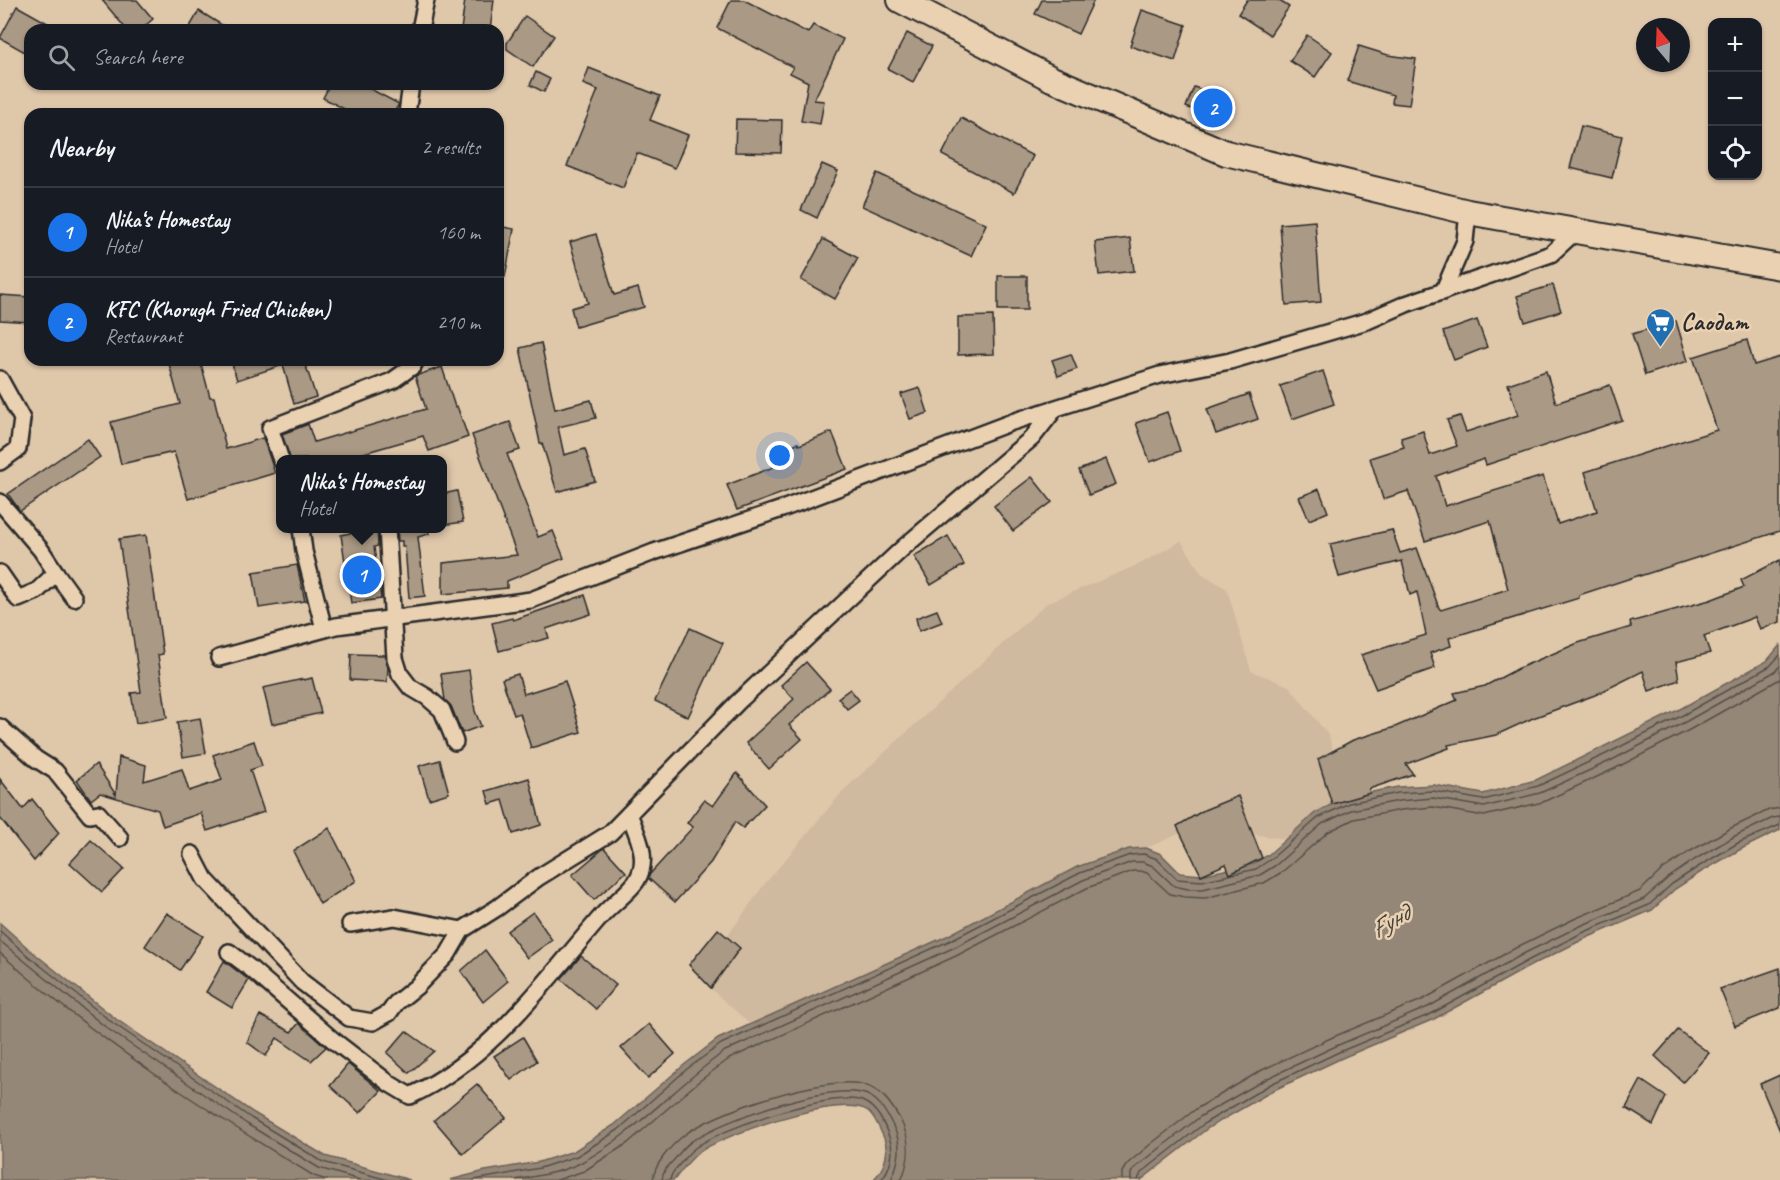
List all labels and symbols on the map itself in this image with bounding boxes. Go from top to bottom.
north arrow [1636,18,1690,72]
pin: 2 [1194,86,1232,130]
supermarket icon: Саодат [1644,306,1676,348]
place label: Саодат [1681,307,1750,337]
your location [765,441,794,470]
pin: 1 [342,552,382,598]
water label: Ғунд [1363,894,1420,946]

